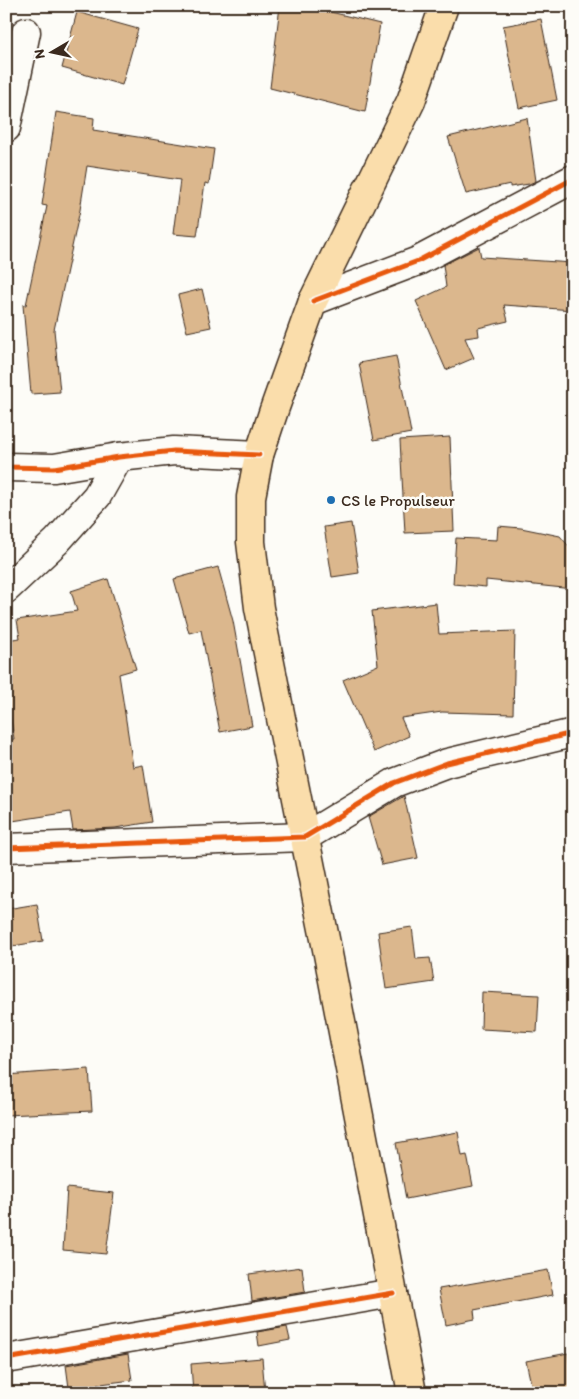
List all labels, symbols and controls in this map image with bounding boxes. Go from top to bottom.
north arrow [28,28,78,78]
text: N [31,48,49,60]
place label: CS le Propulseur [341,491,456,510]
marker: CS le Propulseur [325,494,337,506]

